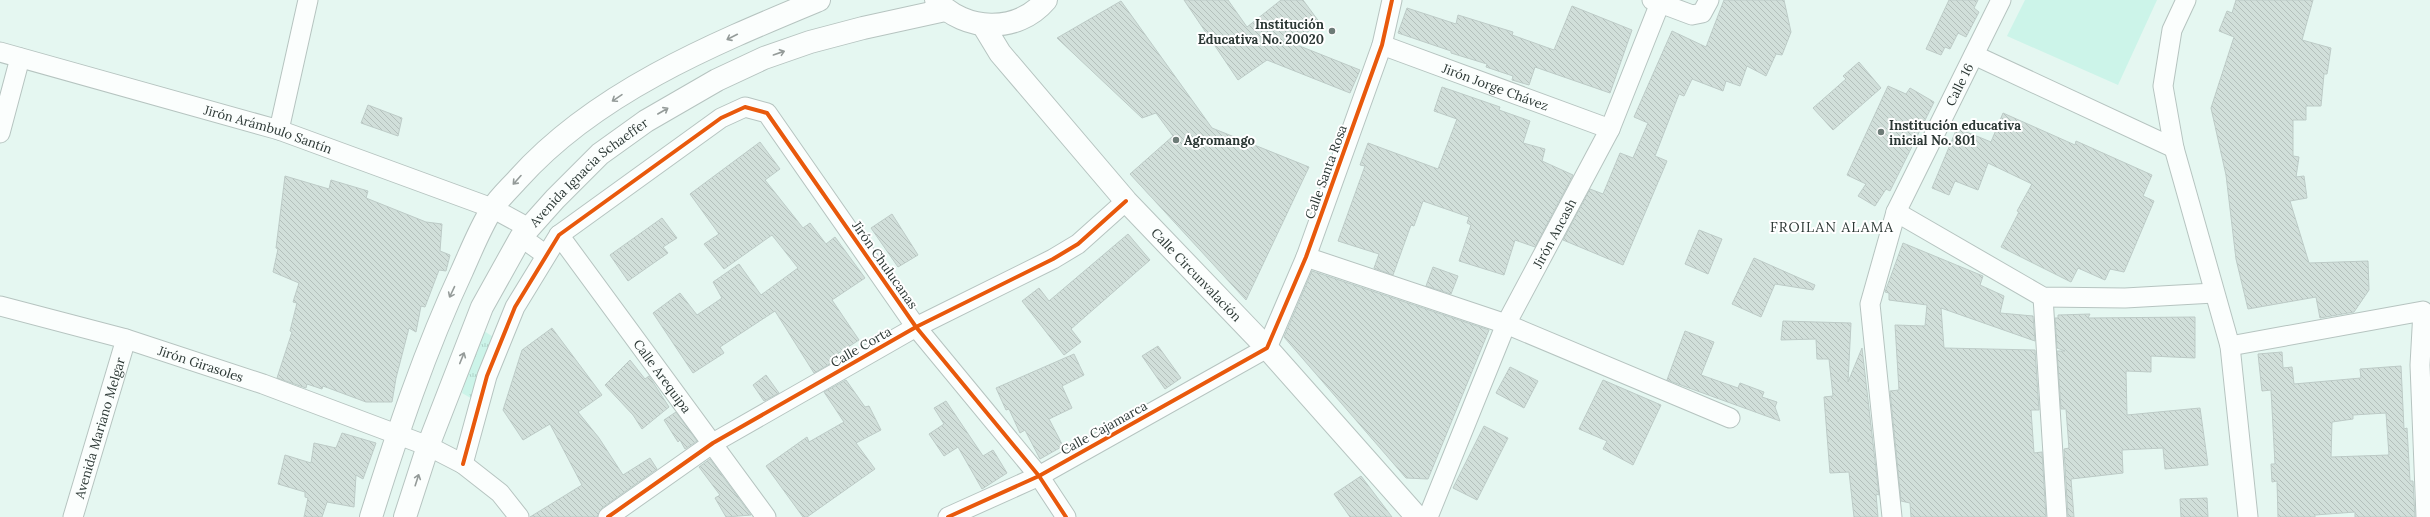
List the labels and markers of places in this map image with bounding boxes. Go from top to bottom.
place label: Institución Educativa No. 20020 [1198,16,1325,48]
marker: Institución Educativa No. 20020 [1327,26,1337,36]
place label: Institución educativa inicial No. 801 [1889,117,2021,149]
marker: Institución educativa inicial No. 801 [1876,127,1886,137]
place label: Agromango [1184,132,1255,149]
marker: Agromango [1171,135,1181,145]

